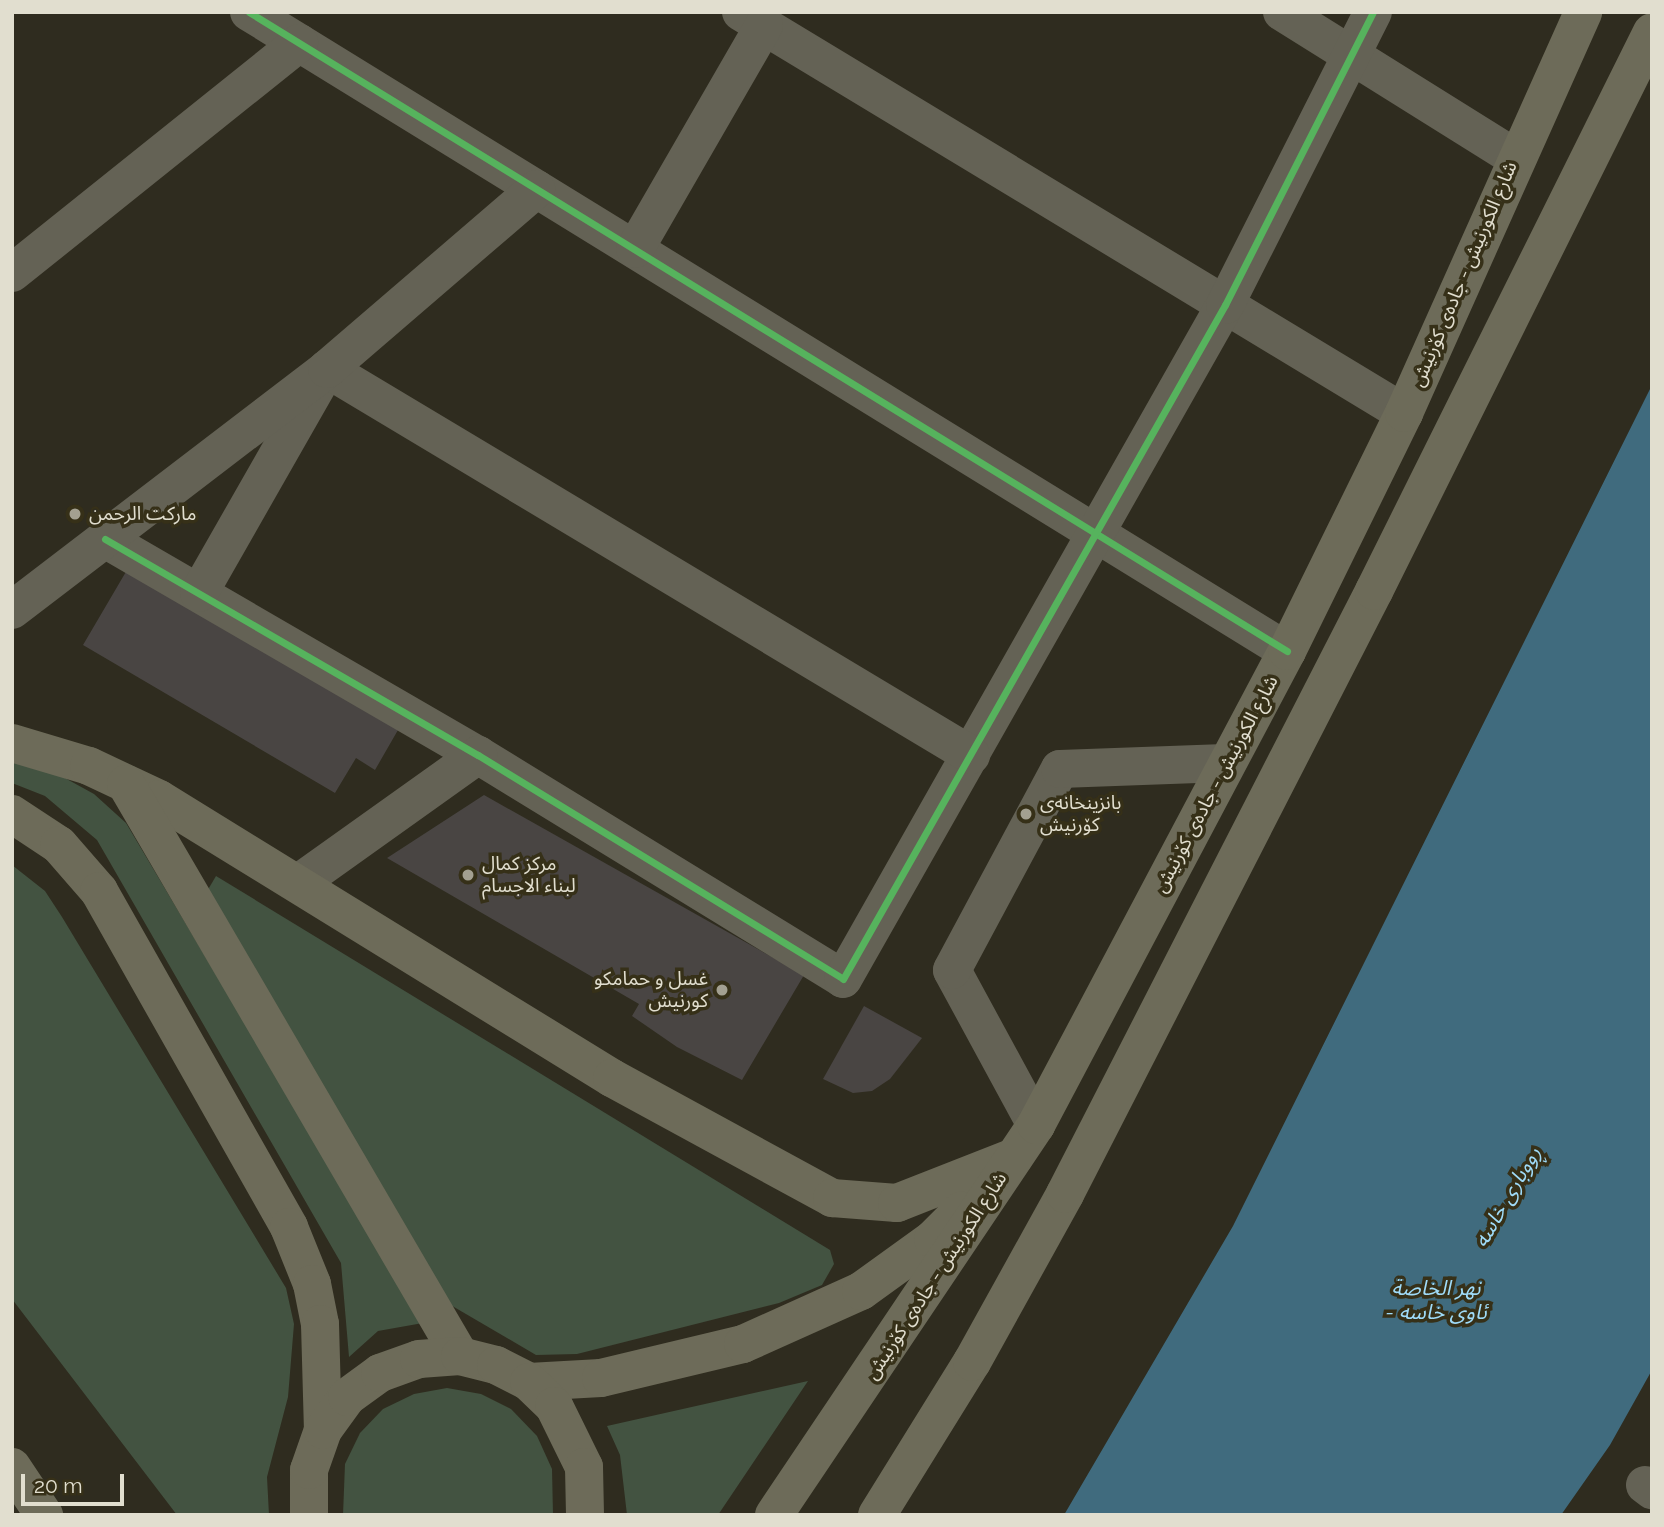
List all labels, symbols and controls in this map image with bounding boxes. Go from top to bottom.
street label: شارع الكورنيش - جادەی کۆرنیش [1406,158,1522,390]
place label: ماركت الرحمن [89,503,196,525]
marker: ماركت الرحمن [67,506,83,522]
street label: شارع الكورنيش - جادەی کۆرنیش [1149,672,1283,896]
place label: بانزینخانەی کۆرنیش [1040,792,1121,836]
marker: بانزینخانەی کۆرنیش [1018,806,1034,822]
place label: مركز كمال لبناء الاجسام [482,853,576,897]
marker: مركز كمال لبناء الاجسام [460,867,476,883]
place label: غسل و حمامكو كورنيش [594,968,708,1012]
marker: غسل و حمامكو كورنيش [714,982,730,998]
water label: ڕووباری خاسە [1468,1142,1546,1252]
street label: شارع الكورنيش - جادەی کۆرنیش [860,1168,1012,1384]
water label: نهر الخاصة - ئاوی خاسە [1385,1275,1487,1325]
scale bar [24,1460,128,1504]
text: 20 m [34,1473,82,1498]

